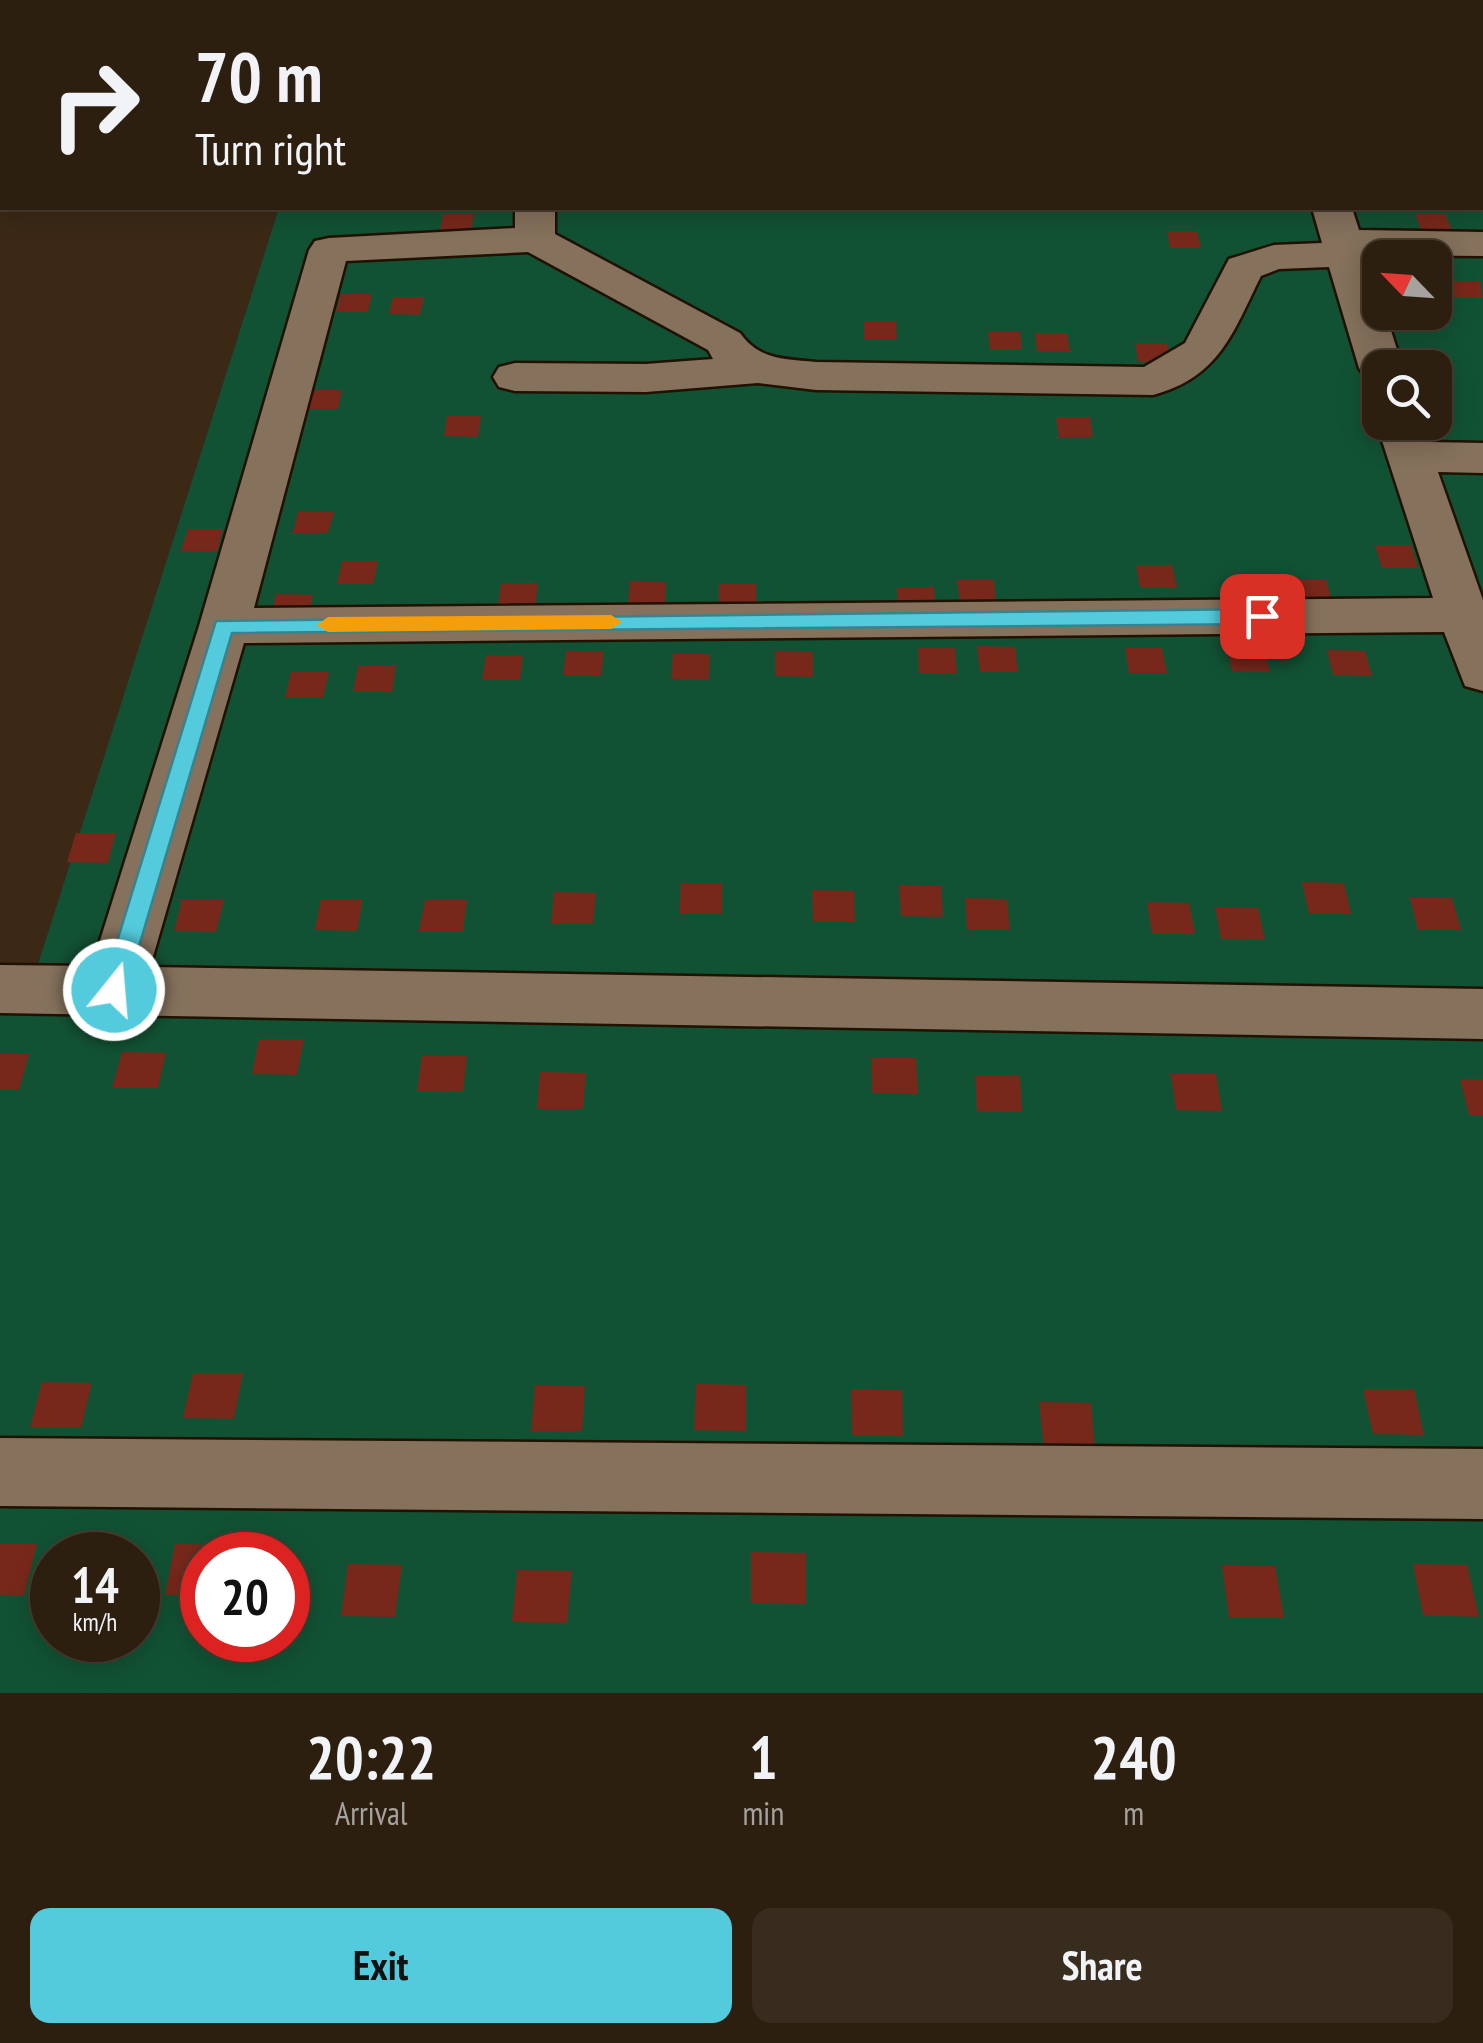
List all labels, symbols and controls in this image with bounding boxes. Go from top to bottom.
text: 70 m [195,31,323,121]
icon: right [30,40,160,170]
text: Turn right [195,119,346,177]
north arrow [1362,240,1452,330]
map controls [1362,240,1452,440]
button: search [1362,350,1452,440]
pin [1220,574,1305,659]
icon: arrive [1235,589,1290,644]
position arrow [62,938,166,1042]
speed limit sign: 20 [180,1532,310,1662]
text: 14 [71,1552,119,1617]
text: km/h [73,1606,117,1638]
text: 20:22 [306,1718,436,1796]
text: 1 [749,1718,778,1796]
text: 240 [1091,1718,1177,1796]
text: Arrival [335,1792,407,1834]
text: min [742,1792,784,1834]
text: m [1123,1792,1144,1834]
button: Exit [30,1908,732,2023]
button: Share [752,1908,1453,2023]

